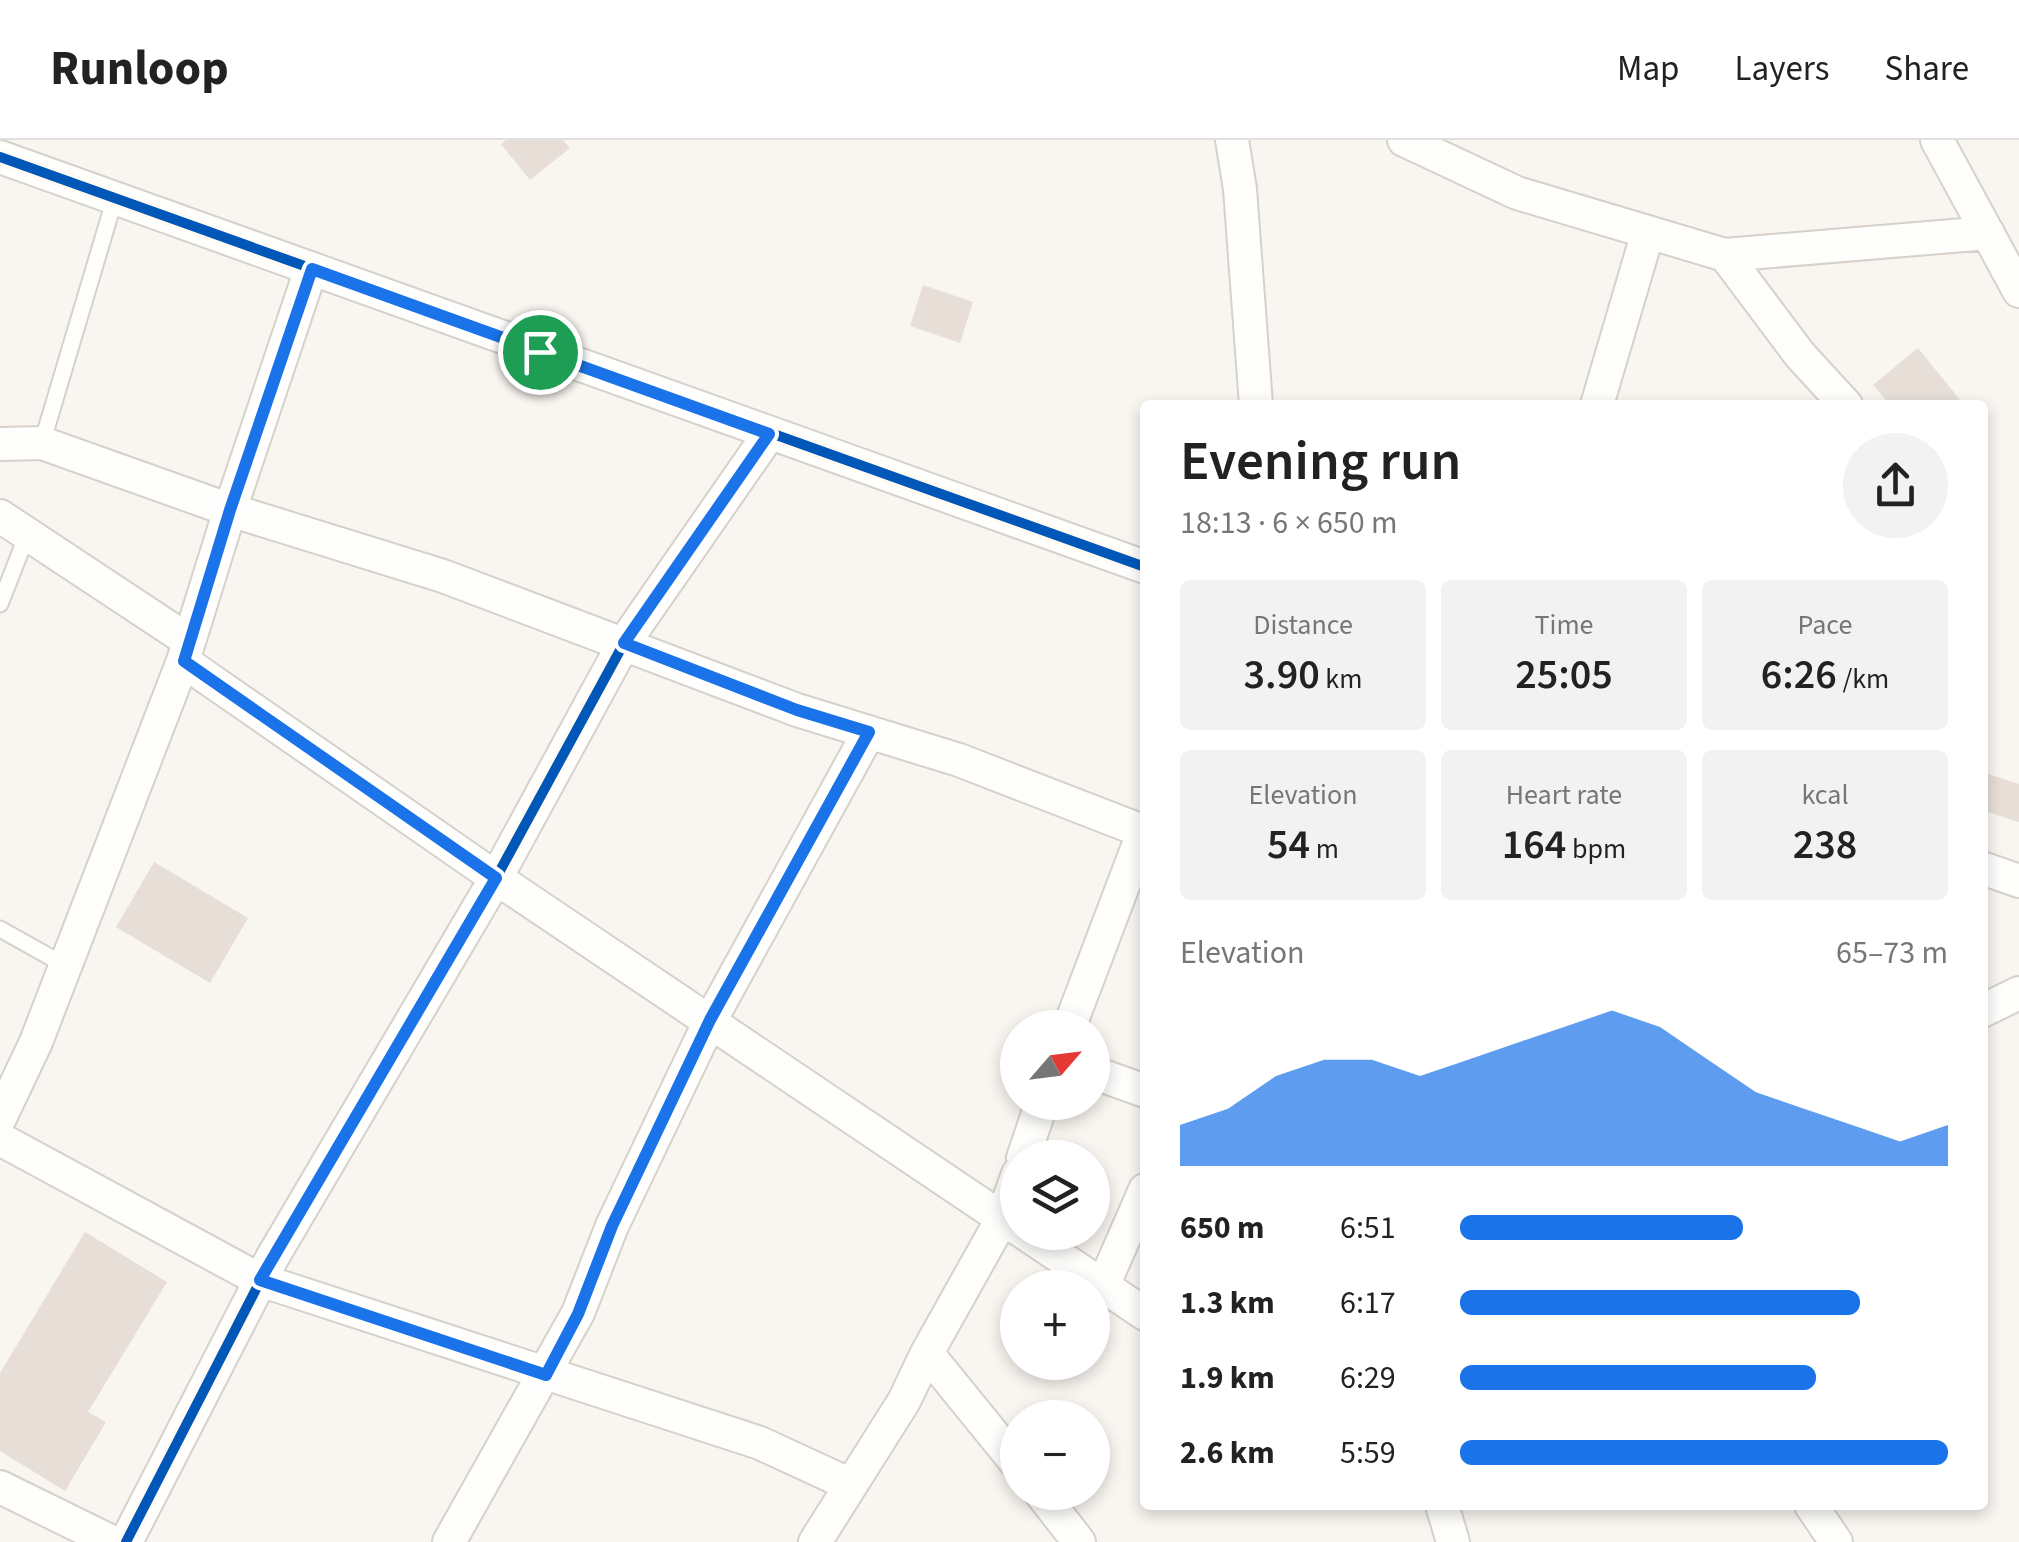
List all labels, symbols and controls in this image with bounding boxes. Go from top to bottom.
text: Runloop [50,35,229,103]
text: Map [1617,44,1680,94]
text: Layers [1735,44,1829,94]
text: Share [1884,44,1969,94]
pin [498,310,583,395]
icon: arrive [513,325,568,380]
text: Evening run [1180,423,1461,501]
button: share [1843,433,1948,538]
text: 18:13 · 6 × 650 m [1180,500,1398,546]
text: Distance [1253,605,1353,645]
text: Time [1535,605,1594,645]
text: Pace [1798,605,1852,645]
text: 3.90 [1244,645,1320,705]
text: 25:05 [1515,645,1613,705]
text: 6:26 [1761,645,1837,705]
text: km [1320,659,1362,699]
text: /km [1837,659,1889,699]
text: Elevation [1248,775,1358,815]
text: Heart rate [1506,775,1622,815]
text: kcal [1801,775,1849,815]
text: 54 [1267,815,1310,875]
text: 164 [1502,815,1566,875]
text: 238 [1793,815,1857,875]
text: m [1310,829,1339,869]
text: bpm [1566,829,1626,869]
text: Elevation [1180,930,1305,976]
text: 65–73 m [1836,930,1948,976]
north arrow [1000,1010,1110,1120]
map controls [1000,1010,1110,1510]
button: layers [1000,1140,1110,1250]
text: 650 m [1180,1205,1265,1251]
text: 6:51 [1340,1205,1396,1251]
button: + [1000,1270,1110,1380]
text: 1.3 km [1180,1280,1275,1326]
text: 6:17 [1340,1280,1396,1326]
text: 1.9 km [1180,1355,1275,1401]
text: 6:29 [1340,1355,1396,1401]
button: − [1000,1400,1110,1510]
text: 2.6 km [1180,1430,1275,1476]
text: 5:59 [1340,1430,1396,1476]

